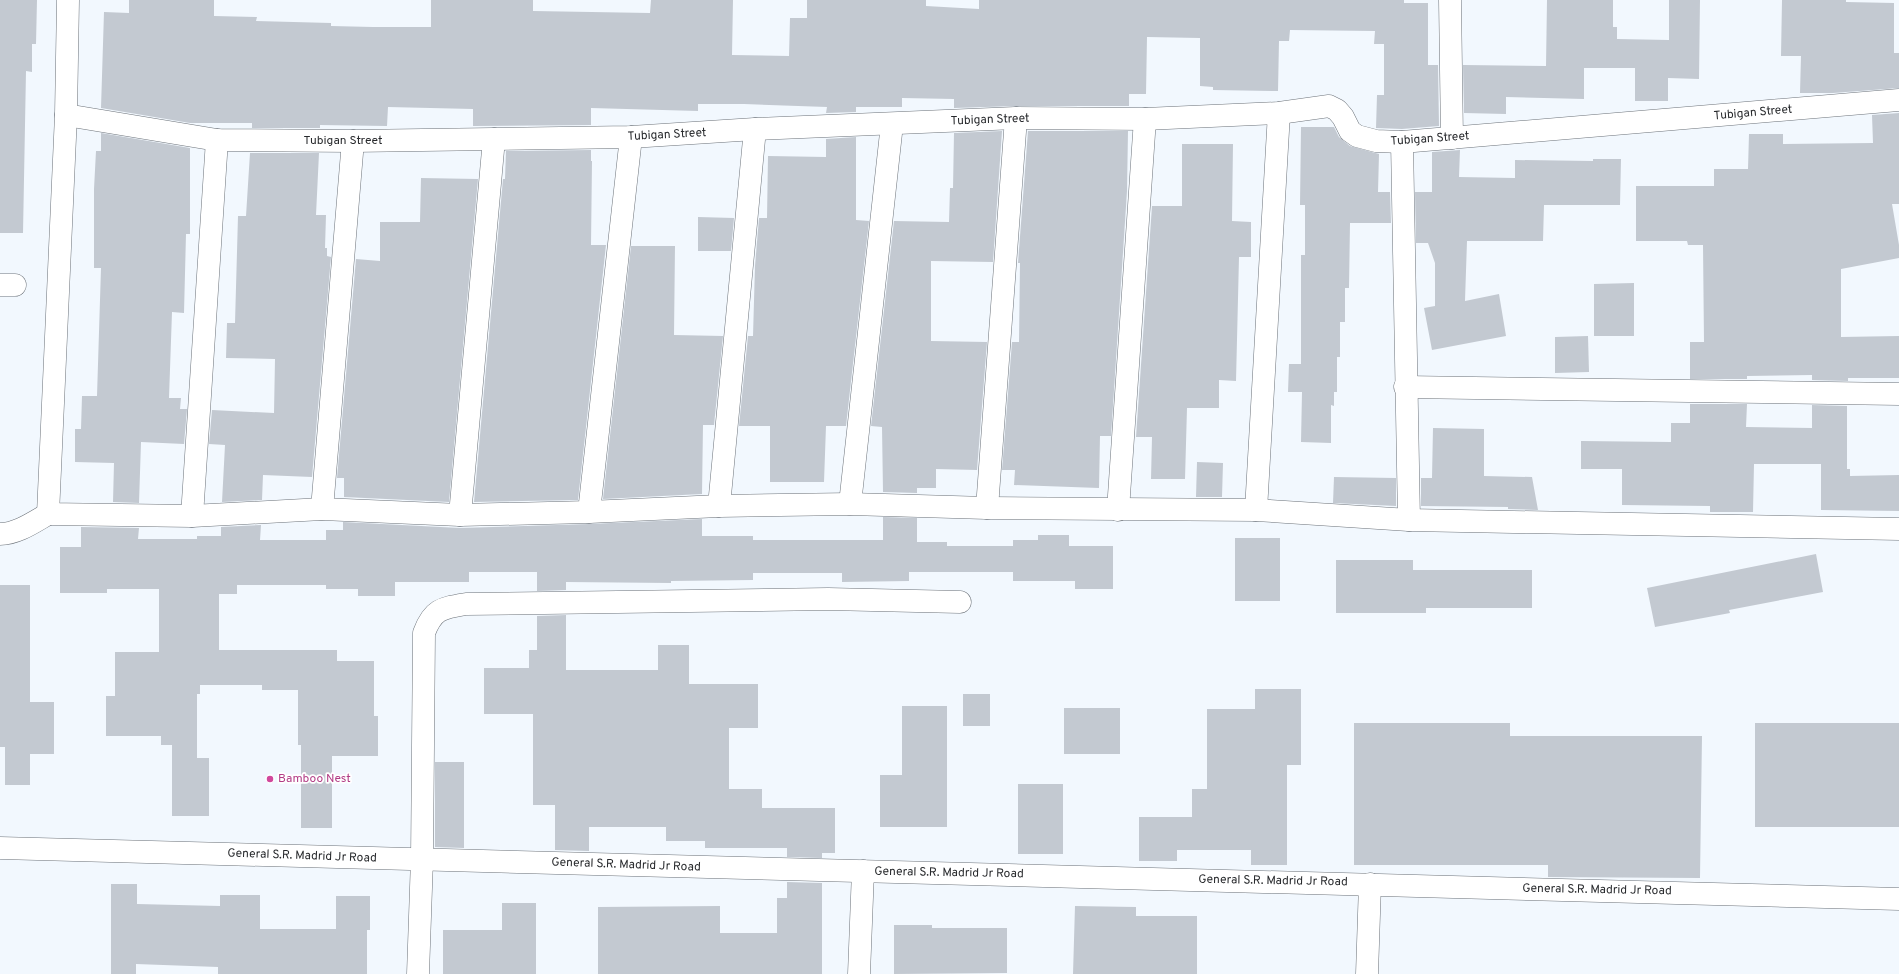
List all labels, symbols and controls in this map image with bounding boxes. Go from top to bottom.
street label: Tubigan Street [1713,102,1793,124]
street label: Tubigan Street [950,111,1030,129]
street label: Tubigan Street [627,125,707,145]
street label: Tubigan Street [1390,128,1470,150]
street label: Tubigan Street [304,133,383,149]
place label: Bamboo Nest [278,771,351,787]
marker: Bamboo Nest [265,774,275,784]
street label: General S.R. Madrid Jr Road [227,845,377,867]
street label: General S.R. Madrid Jr Road [551,854,701,876]
street label: General S.R. Madrid Jr Road [874,864,1024,882]
street label: General S.R. Madrid Jr Road [1198,872,1348,890]
street label: General S.R. Madrid Jr Road [1522,881,1672,899]

